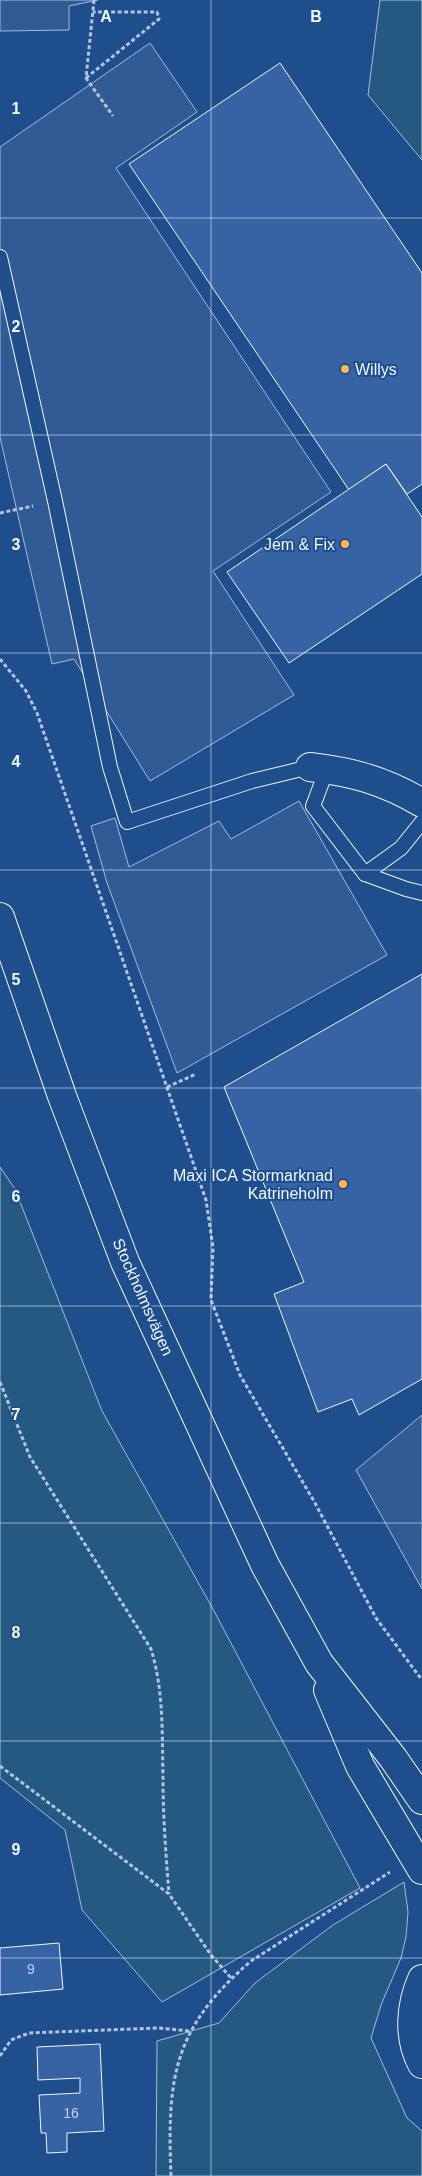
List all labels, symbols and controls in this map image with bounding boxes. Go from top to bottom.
text: A [100,8,112,25]
text: B [310,8,322,25]
text: 1 [12,100,21,117]
text: 2 [12,318,21,335]
place label: Willys [355,361,397,378]
marker: Willys [339,363,351,375]
text: 3 [12,536,21,553]
place label: Jem & Fix [264,536,335,553]
marker: Jem & Fix [339,538,351,550]
text: 4 [12,753,21,770]
text: 5 [12,971,21,988]
place label: Maxi ICA Stormarknad Katrineholm [173,1167,333,1202]
marker: Maxi ICA Stormarknad Katrineholm [337,1178,349,1190]
text: 6 [12,1188,21,1205]
street label: Stockholmsvägen [110,1236,176,1358]
text: 7 [12,1406,21,1423]
text: 8 [12,1624,21,1641]
text: 9 [12,1841,21,1858]
house number: 9 [27,1961,35,1977]
house number: 16 [63,2105,79,2121]

